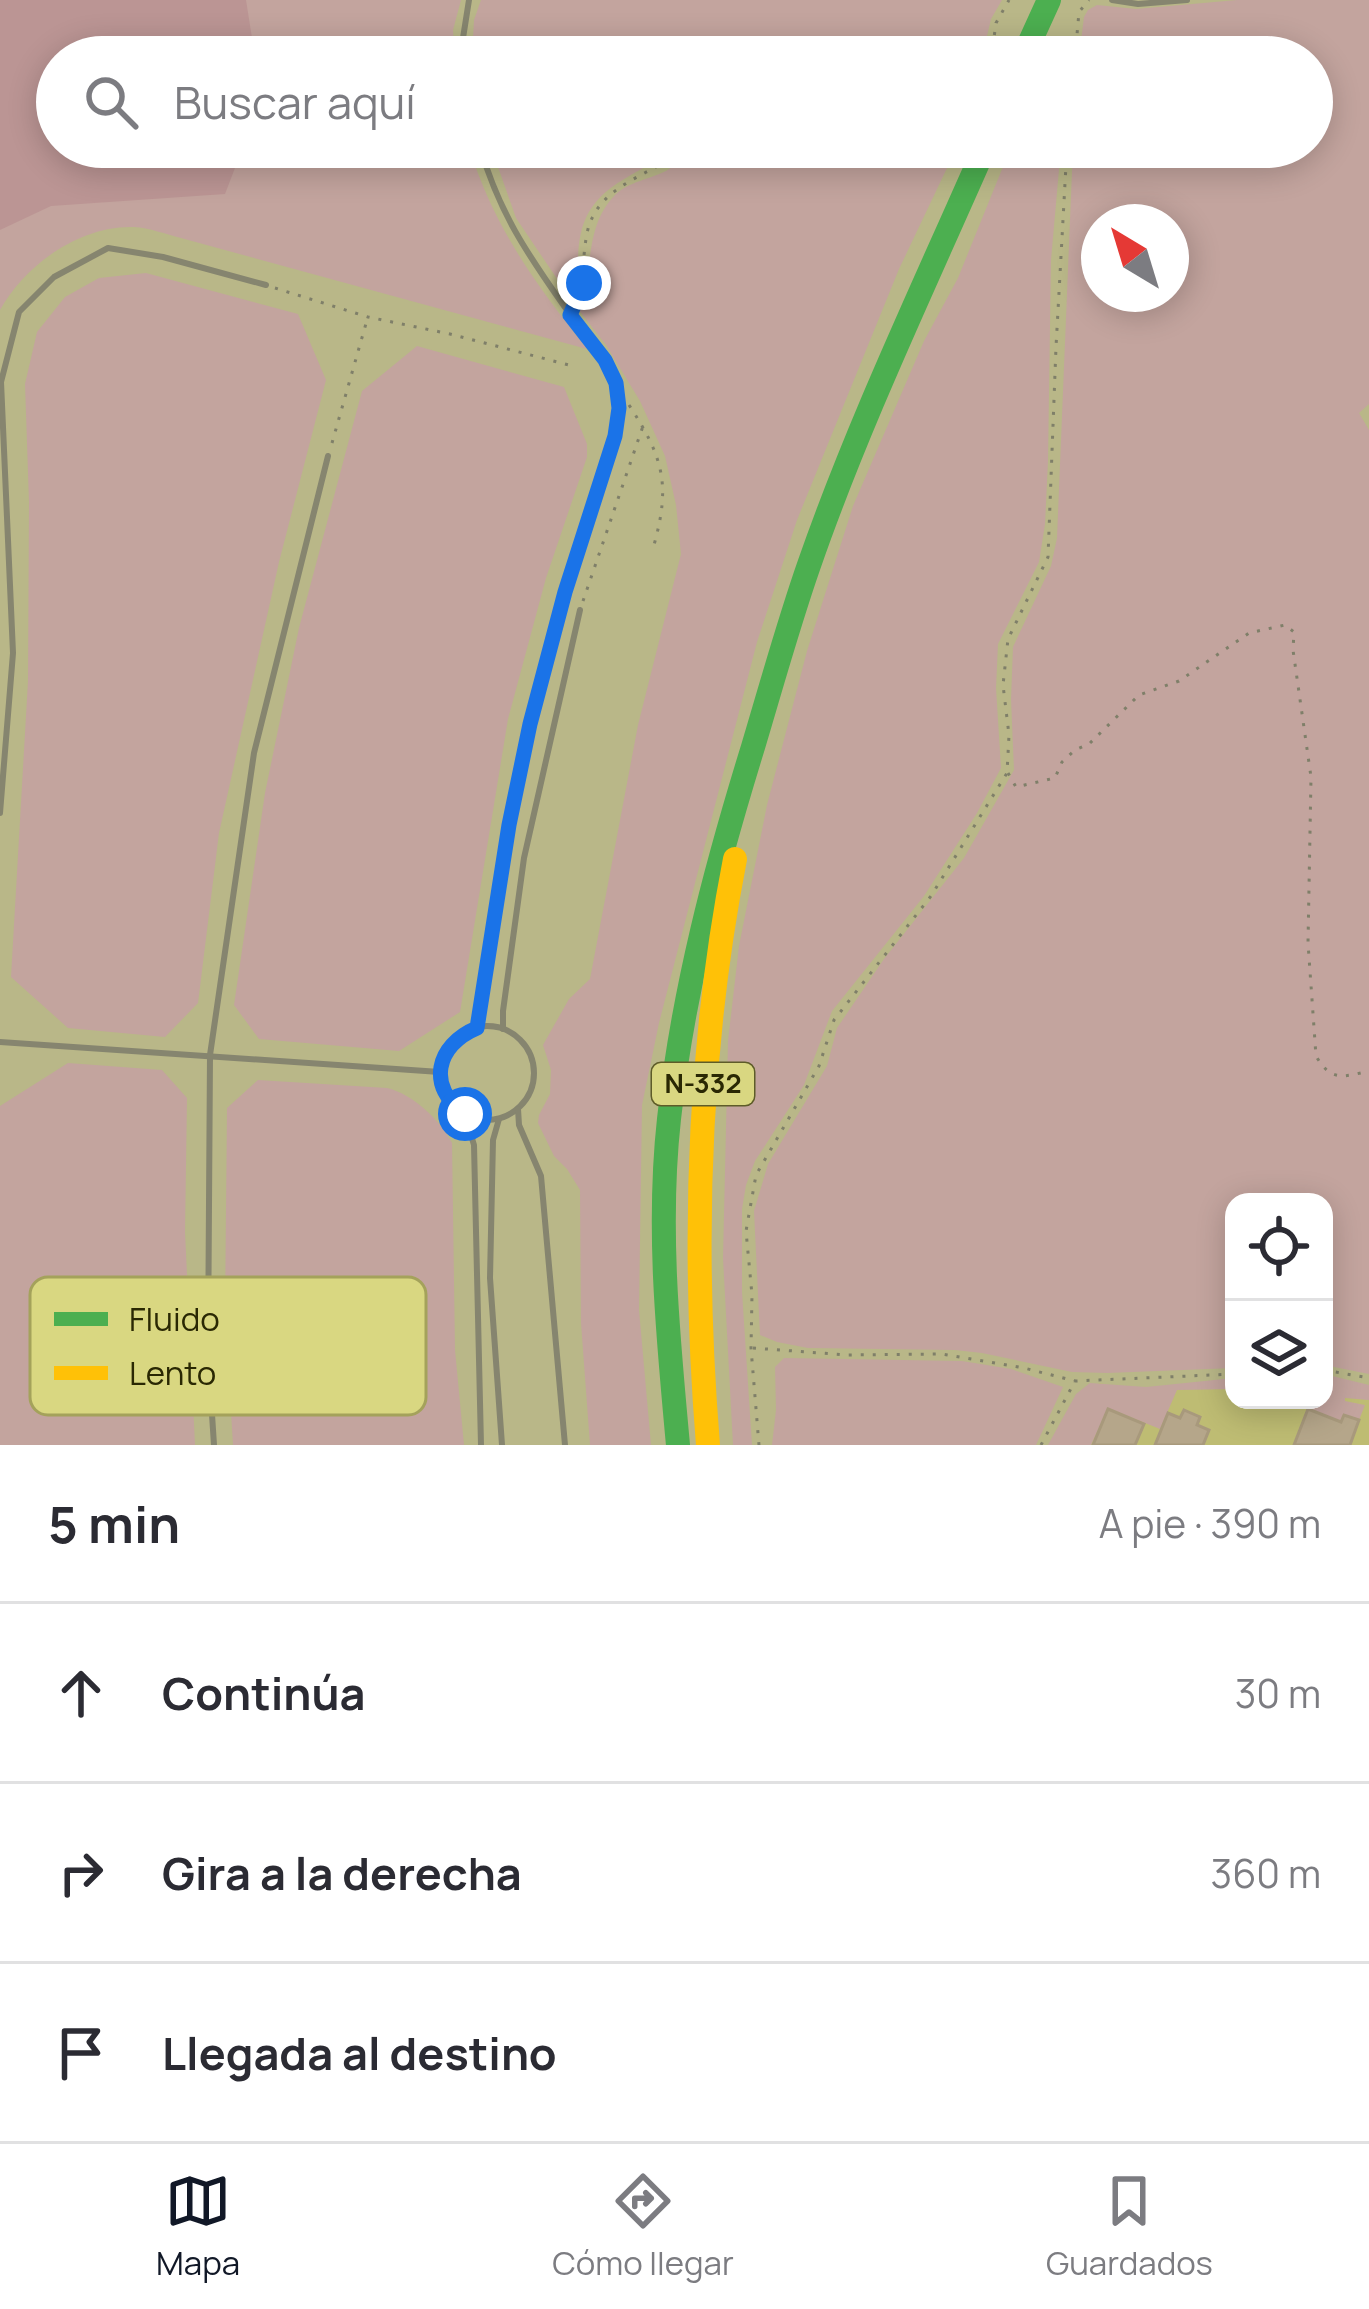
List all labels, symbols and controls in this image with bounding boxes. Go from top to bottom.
search box [36,36,1333,168]
icon: search [78,69,144,135]
text: Buscar aquí [174,71,416,133]
north arrow [1081,204,1189,312]
route end [557,256,611,310]
road number: N-332 [652,1063,754,1105]
route start [438,1087,492,1141]
map controls [1225,1193,1333,1409]
button: locate [1225,1193,1333,1301]
legend [30,1277,426,1415]
text: Fluido [129,1296,220,1341]
button: layers [1225,1301,1333,1409]
text: Lento [129,1350,216,1395]
text: 5 min [48,1489,180,1558]
text: A pie · 390 m [1099,1496,1321,1550]
icon: ahead [48,1660,114,1726]
text: Continúa [162,1662,366,1724]
text: 30 m [1235,1666,1321,1720]
icon: right [48,1840,114,1906]
text: Gira a la derecha [162,1842,522,1904]
text: 360 m [1211,1846,1321,1900]
icon: arrive [48,2020,114,2086]
text: Llegada al destino [162,2022,557,2084]
tab: Mapa [156,2168,240,2285]
tab: Cómo llegar [552,2168,734,2285]
tab: Guardados [1046,2168,1213,2285]

